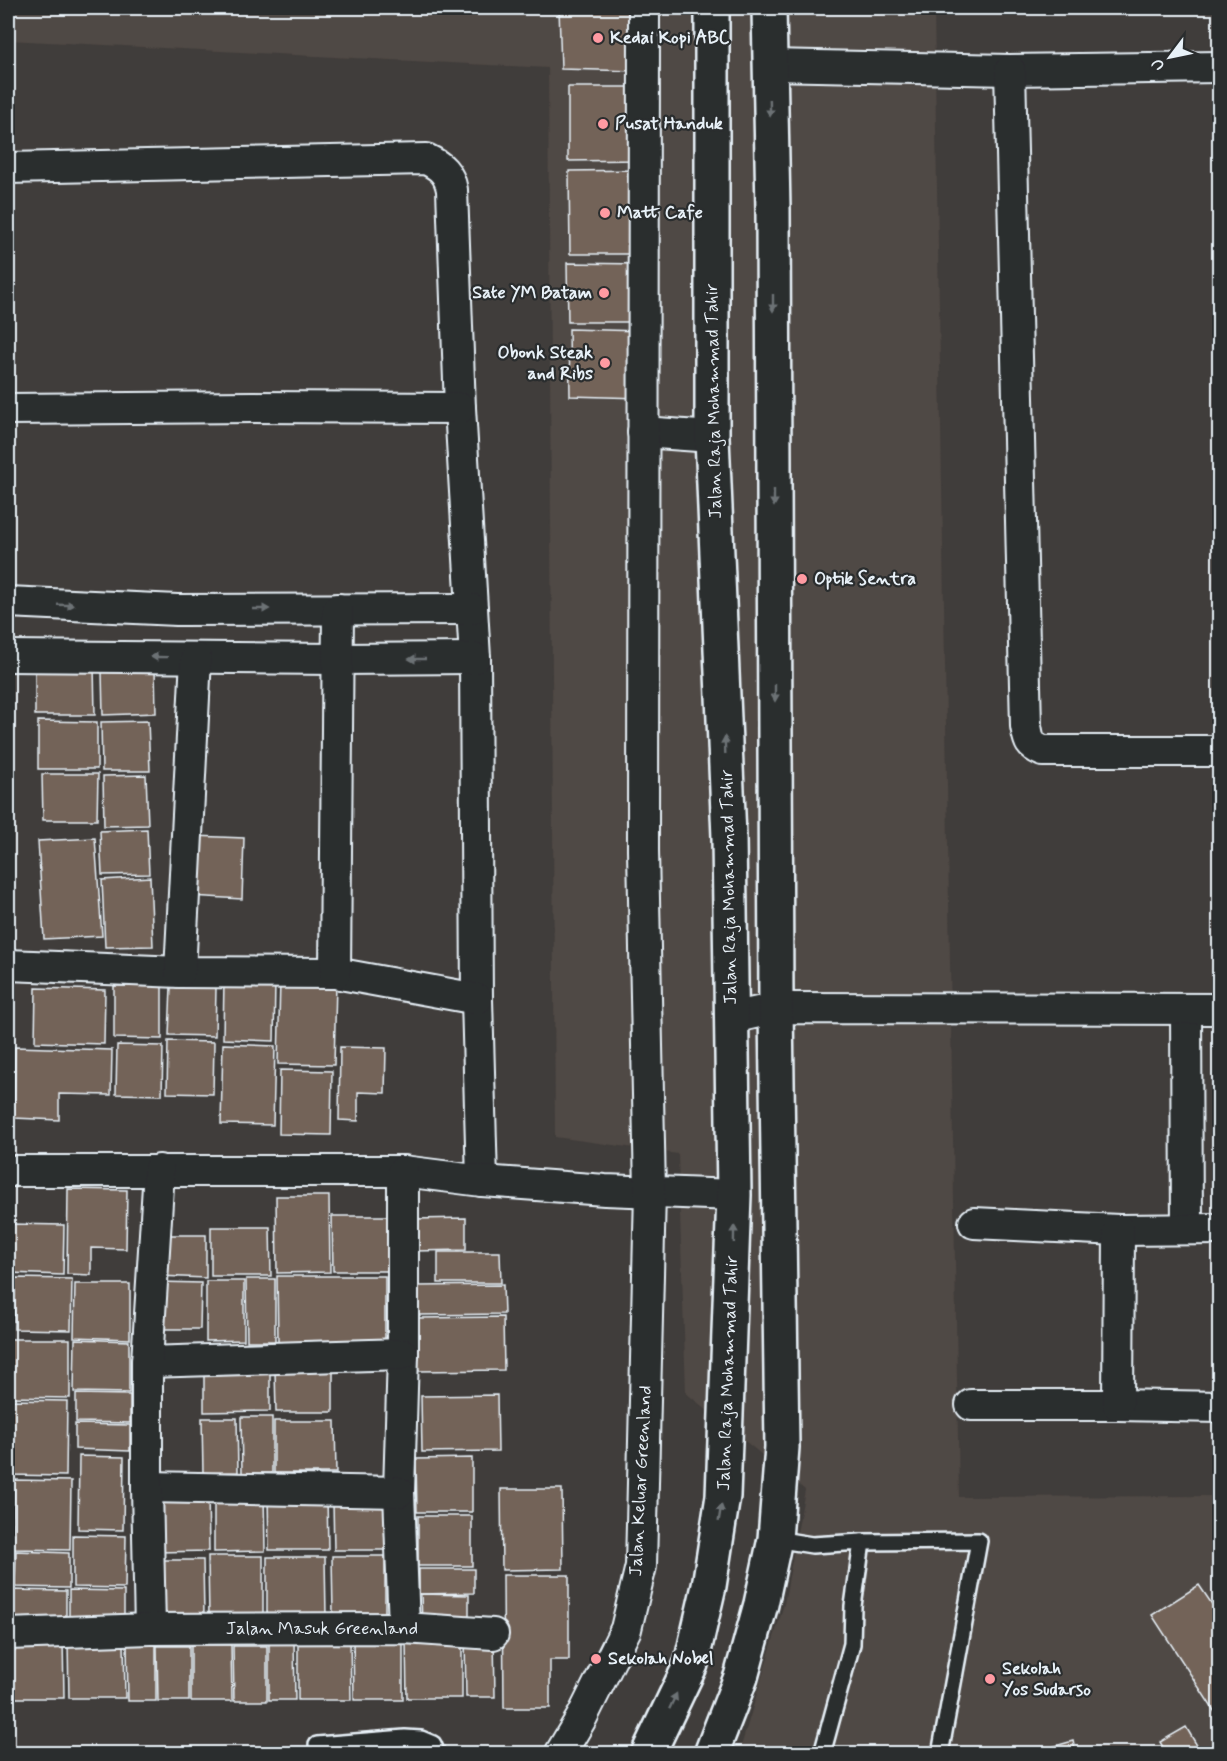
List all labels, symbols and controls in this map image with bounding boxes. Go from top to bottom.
place label: Kedai Kopi ABC [610,26,730,50]
north arrow [1140,27,1200,87]
marker: Kedai Kopi ABC [591,31,605,45]
text: U [1147,54,1170,74]
one-way arrow [766,98,775,117]
place label: Pusat Handuk [615,112,723,136]
marker: Pusat Handuk [596,117,610,131]
place label: Matt Cafe [617,201,703,225]
marker: Matt Cafe [598,206,612,220]
place label: Sate YM Batam [472,281,592,305]
street label: Jalan Raja Mohammad Tahir [700,283,728,519]
marker: Sate YM Batam [597,286,611,300]
one-way arrow [768,293,778,312]
place label: Obonk Steak and Ribs [497,341,593,386]
marker: Obonk Steak and Ribs [598,356,612,370]
one-way arrow [769,488,779,507]
place label: Optik Sentra [814,567,916,591]
marker: Optik Sentra [795,572,809,586]
one-way arrow [56,601,75,610]
one-way arrow [251,604,270,614]
one-way arrow [149,652,168,662]
one-way arrow [407,654,426,663]
one-way arrow [770,683,780,702]
one-way arrow [720,736,729,755]
street label: Jalan Raja Mohammad Tahir [715,769,743,1005]
one-way arrow [729,1225,739,1244]
street label: Jalan Raja Mohammad Tahir [712,1254,744,1491]
street label: Jalan Keluar Greenland [624,1385,658,1577]
one-way arrow [716,1503,725,1522]
street label: Jalan Masuk Greenland [226,1617,418,1641]
place label: Sekolah Nobel [608,1647,713,1671]
marker: Sekolah Nobel [589,1652,603,1666]
place label: Sekolah Yos Sudarso [1002,1657,1091,1702]
marker: Sekolah Yos Sudarso [983,1672,997,1686]
one-way arrow [669,1692,678,1709]

